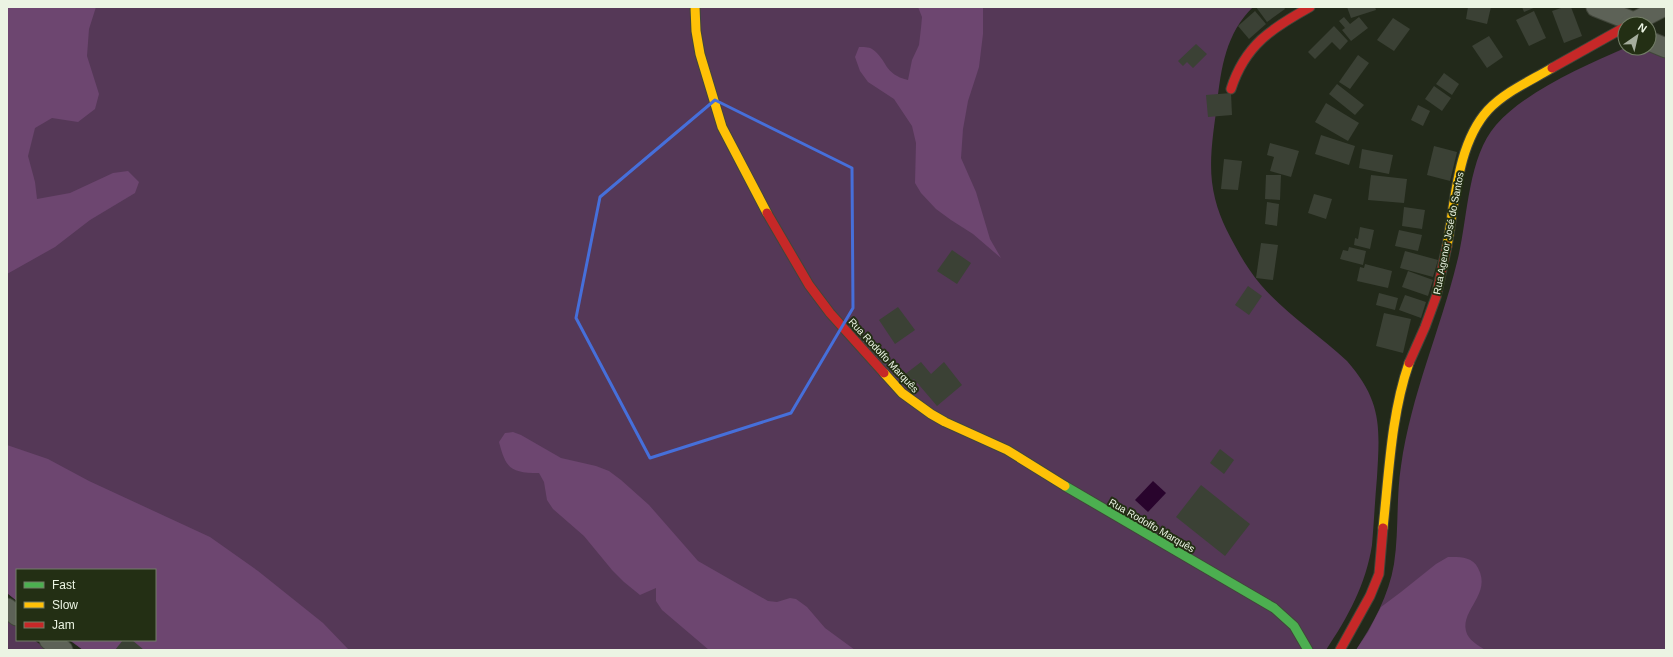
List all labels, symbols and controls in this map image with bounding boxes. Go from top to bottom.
north arrow [1617,16,1657,56]
text: N [1636,21,1649,35]
street label: Rua Agenor José do Santos [1431,171,1466,295]
street label: Rua Rodolfo Marquês [846,316,921,395]
street label: Rua Rodolfo Marquês [1107,496,1197,555]
legend [16,569,156,641]
text: Fast [52,578,76,592]
text: Slow [52,598,78,612]
text: Jam [52,618,75,632]

